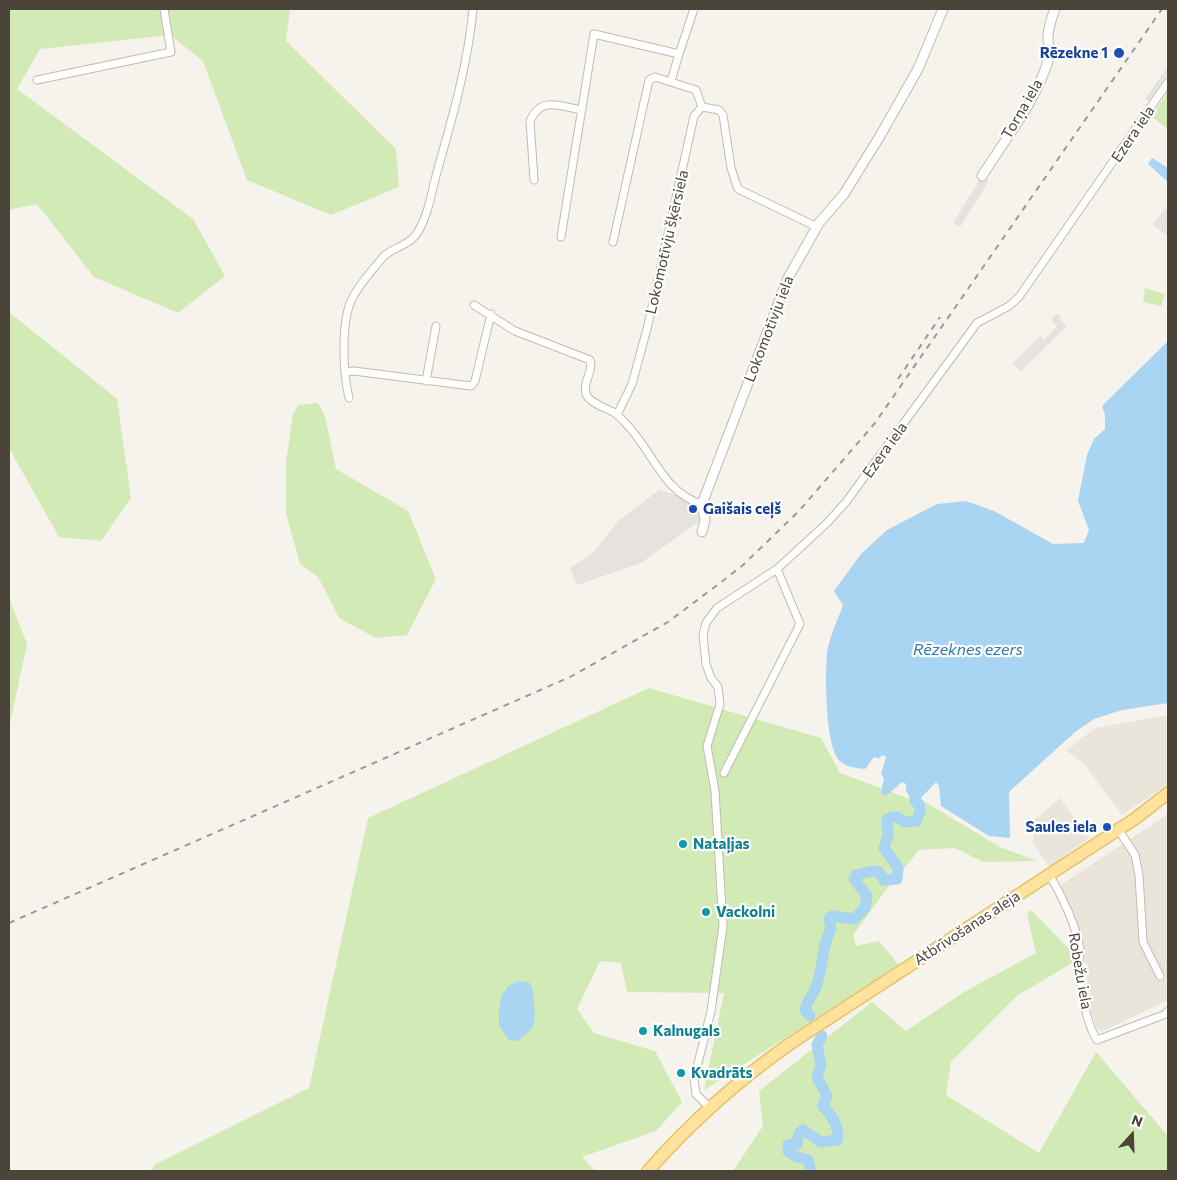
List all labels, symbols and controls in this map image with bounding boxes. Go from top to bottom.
place label: Rēzekne 1 [1040,44,1108,62]
marker: Rēzekne 1 [1112,46,1126,60]
street label: Torņa iela [998,76,1046,142]
street label: Ezera iela [1108,102,1158,166]
street label: Lokomotīvju šķērsiela [642,168,692,316]
street label: Lokomotīvju iela [740,273,798,385]
street label: Ezera iela [859,419,911,481]
place label: Gaišais ceļš [703,500,781,518]
marker: Gaišais ceļš [687,503,699,515]
water label: Rēzeknes ezers [913,640,1023,660]
place label: Saules iela [1026,818,1097,836]
marker: Saules iela [1101,821,1113,833]
place label: Nataļjas [693,835,750,853]
marker: Nataļjas [677,838,689,850]
street label: Atbrīvošanas aleja [911,887,1023,969]
place label: Vackolni [716,903,775,921]
marker: Vackolni [700,906,712,918]
street label: Robežu iela [1064,931,1096,1011]
place label: Kalnugals [653,1022,720,1040]
marker: Kalnugals [637,1025,649,1037]
place label: Kvadrāts [691,1064,753,1082]
marker: Kvadrāts [675,1067,687,1079]
north arrow [1107,1110,1157,1160]
text: N [1129,1111,1145,1130]

